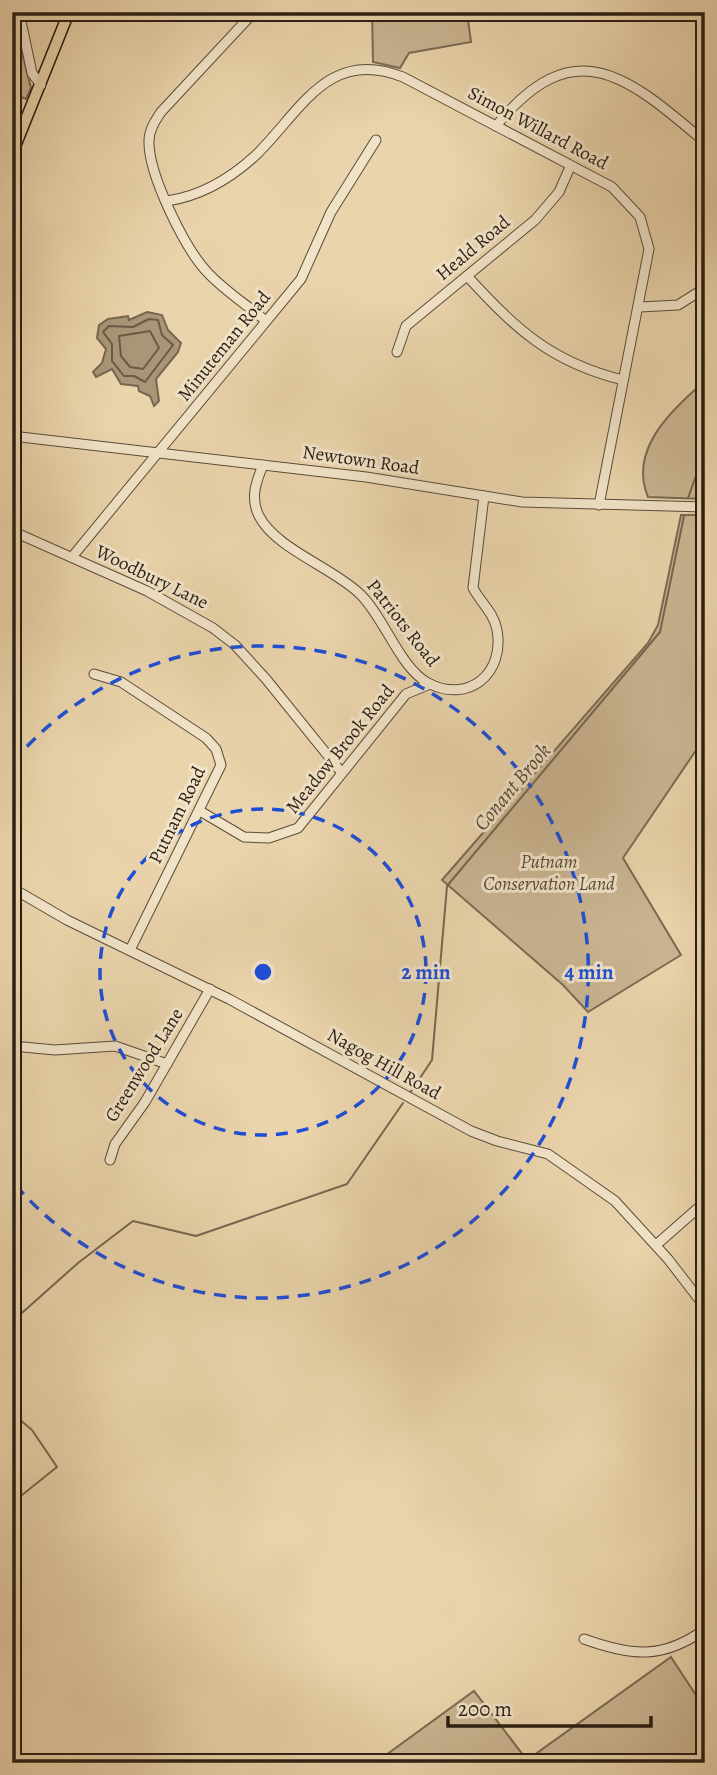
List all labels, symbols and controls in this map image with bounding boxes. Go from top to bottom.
street label: Simon Willard Road [463,80,614,176]
street label: Heald Road [430,209,516,287]
street label: Minuteman Road [171,285,277,407]
street label: Newtown Road [301,439,422,481]
street label: Woodbury Lane [90,538,213,616]
street label: Patriots Road [361,574,446,673]
street label: Meadow Brook Road [280,678,401,819]
water label: Conant Brook [467,737,557,837]
street label: Putnam Road [142,761,212,868]
park label: Putnam Conservation Land [483,849,615,897]
text: 2 min [401,958,451,986]
text: 4 min [564,958,614,986]
centre of rings [251,960,275,984]
street label: Greenwood Lane [99,1003,189,1127]
street label: Nagog Hill Road [322,1022,446,1106]
scale bar [448,1684,650,1728]
text: 200 m [458,1695,512,1723]

